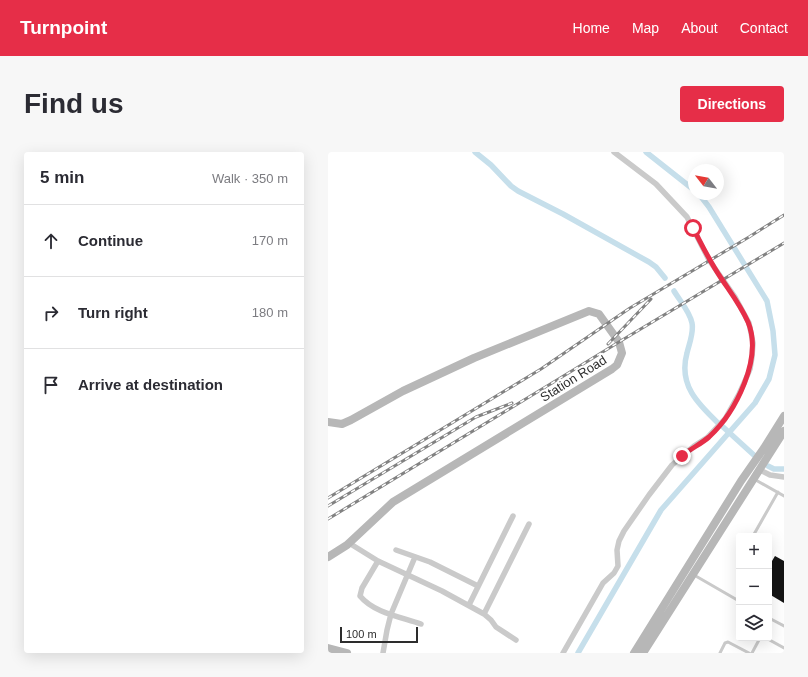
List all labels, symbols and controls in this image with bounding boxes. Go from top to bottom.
text: Turnpoint [20,17,107,38]
text: Home [573,20,610,36]
text: Map [632,20,659,36]
text: About [681,20,718,36]
text: Contact [740,20,788,36]
button: Directions [680,86,784,122]
text: Find us [24,88,124,119]
north arrow [688,164,724,200]
text: 5 min [40,168,84,187]
text: Walk · 350 m [212,171,288,186]
route start [684,219,702,237]
icon: ahead [40,230,62,252]
text: Continue [78,232,143,249]
text: 170 m [252,233,288,248]
icon: right [40,302,62,324]
text: Turn right [78,304,148,321]
text: 180 m [252,305,288,320]
street label: Station Road [537,352,609,405]
icon: arrive [40,374,62,396]
text: Arrive at destination [78,376,223,393]
route end [673,447,691,465]
map controls [736,533,772,641]
button: + [736,533,772,569]
button: − [736,569,772,605]
button: layers [736,605,772,641]
scale bar [340,625,418,644]
text: 100 m [346,628,377,640]

